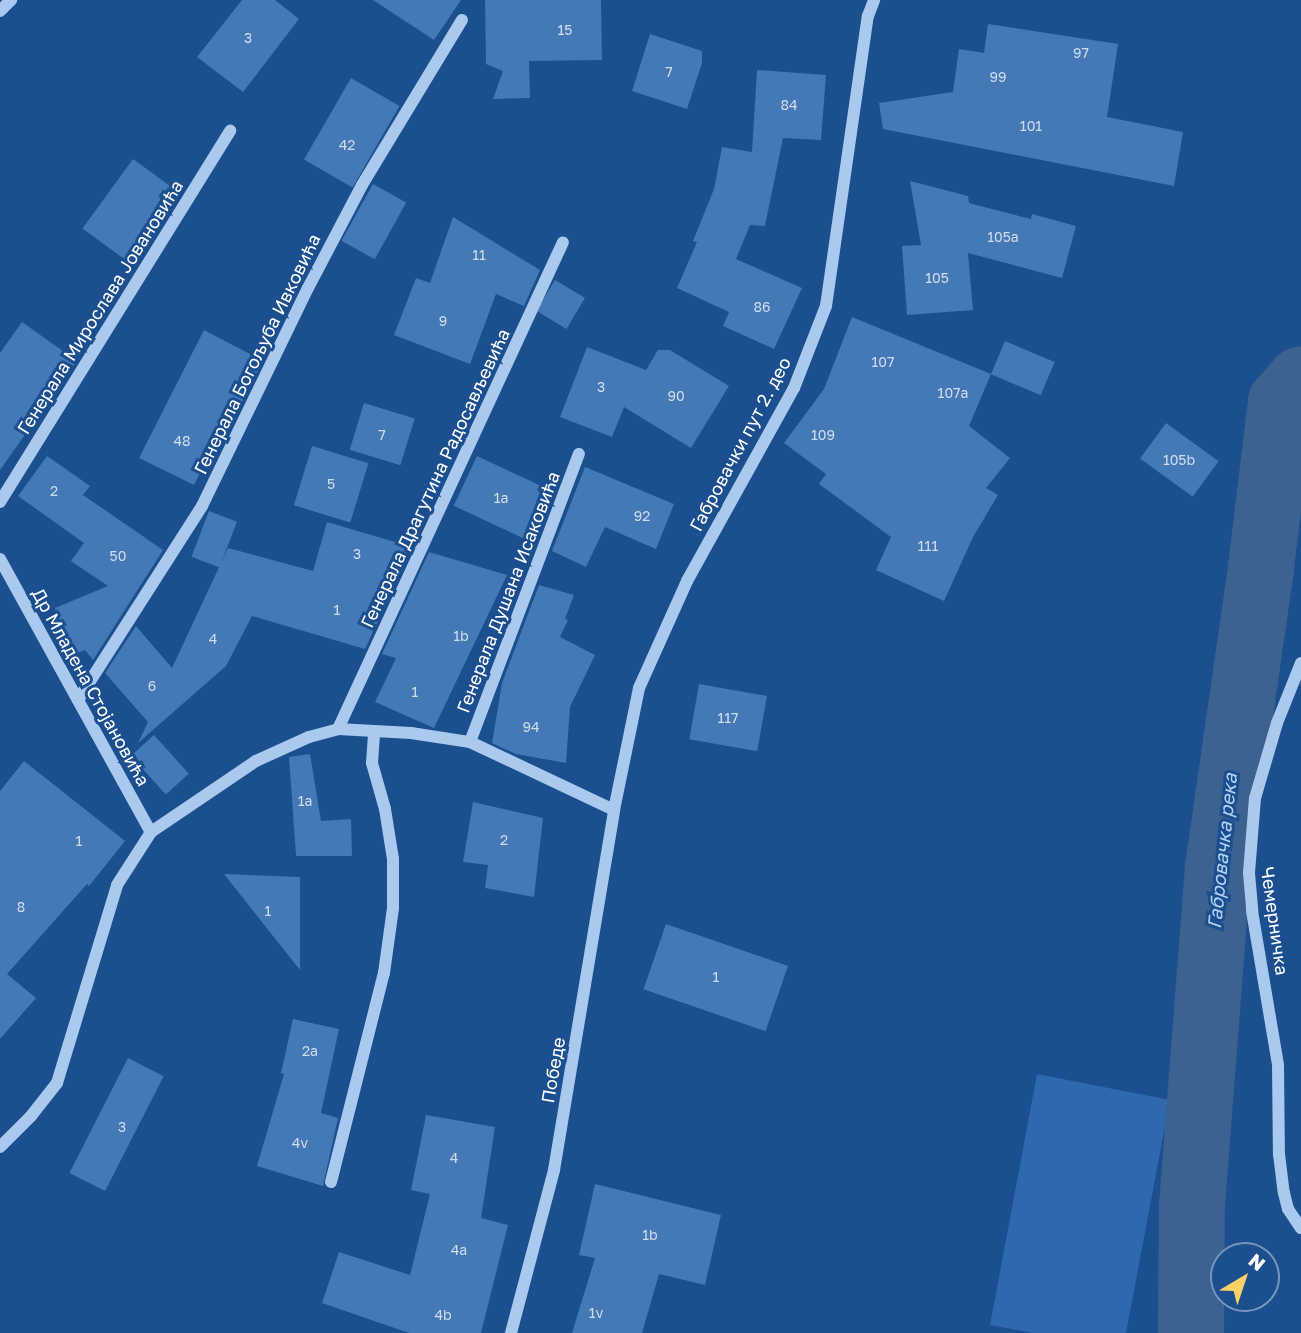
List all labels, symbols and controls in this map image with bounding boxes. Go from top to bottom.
house number: 15 [558,22,572,38]
house number: 3 [244,30,252,46]
house number: 97 [1073,45,1089,61]
house number: 7 [665,64,673,80]
house number: 99 [990,69,1006,85]
house number: 84 [780,97,798,113]
house number: 101 [1020,118,1042,134]
house number: 42 [339,137,355,153]
street label: Генерала Мирослава Јовановића [13,176,187,438]
house number: 105a [987,229,1019,245]
street label: Генерала Богољуба Ивковића [189,230,325,478]
house number: 11 [472,247,486,263]
house number: 105 [925,270,949,286]
house number: 86 [753,299,771,315]
house number: 9 [439,313,447,329]
street label: Генерала Драгутина Радосављевића [356,325,514,631]
street label: Габровачки пут 2. део [685,353,795,535]
house number: 107 [872,354,894,370]
house number: 3 [597,379,605,395]
house number: 107a [938,385,968,401]
house number: 90 [667,388,685,404]
house number: 7 [378,427,386,443]
house number: 109 [811,427,835,443]
house number: 48 [173,433,191,449]
house number: 105b [1163,452,1195,468]
street label: Генерала Душана Исаковића [452,468,564,716]
house number: 5 [327,476,335,492]
house number: 2 [50,483,58,499]
house number: 1a [494,490,508,506]
house number: 92 [634,508,650,524]
house number: 111 [918,538,938,554]
house number: 3 [353,546,361,562]
house number: 50 [110,548,126,564]
street label: Др Младена Стојановића [28,584,154,790]
house number: 1 [334,602,340,618]
house number: 1b [453,628,469,644]
house number: 4 [209,631,217,647]
house number: 6 [148,678,156,694]
house number: 1 [412,684,418,700]
house number: 117 [718,710,738,726]
house number: 94 [522,719,540,735]
water label: Габровачка река [1202,772,1242,930]
house number: 1a [298,793,312,809]
house number: 2 [500,832,508,848]
house number: 1 [76,833,82,849]
street label: Чемерничка [1257,865,1293,977]
house number: 8 [17,899,25,915]
house number: 1 [265,903,271,919]
house number: 1 [713,969,719,985]
street label: Победе [537,1035,569,1105]
house number: 2a [302,1043,318,1059]
house number: 3 [118,1119,126,1135]
house number: 4v [292,1135,308,1151]
house number: 4 [450,1150,458,1166]
house number: 1b [642,1227,658,1243]
house number: 4a [451,1242,467,1258]
north arrow [1210,1242,1280,1312]
text: N [1244,1248,1270,1275]
house number: 1v [589,1305,603,1321]
house number: 4b [434,1307,452,1323]

